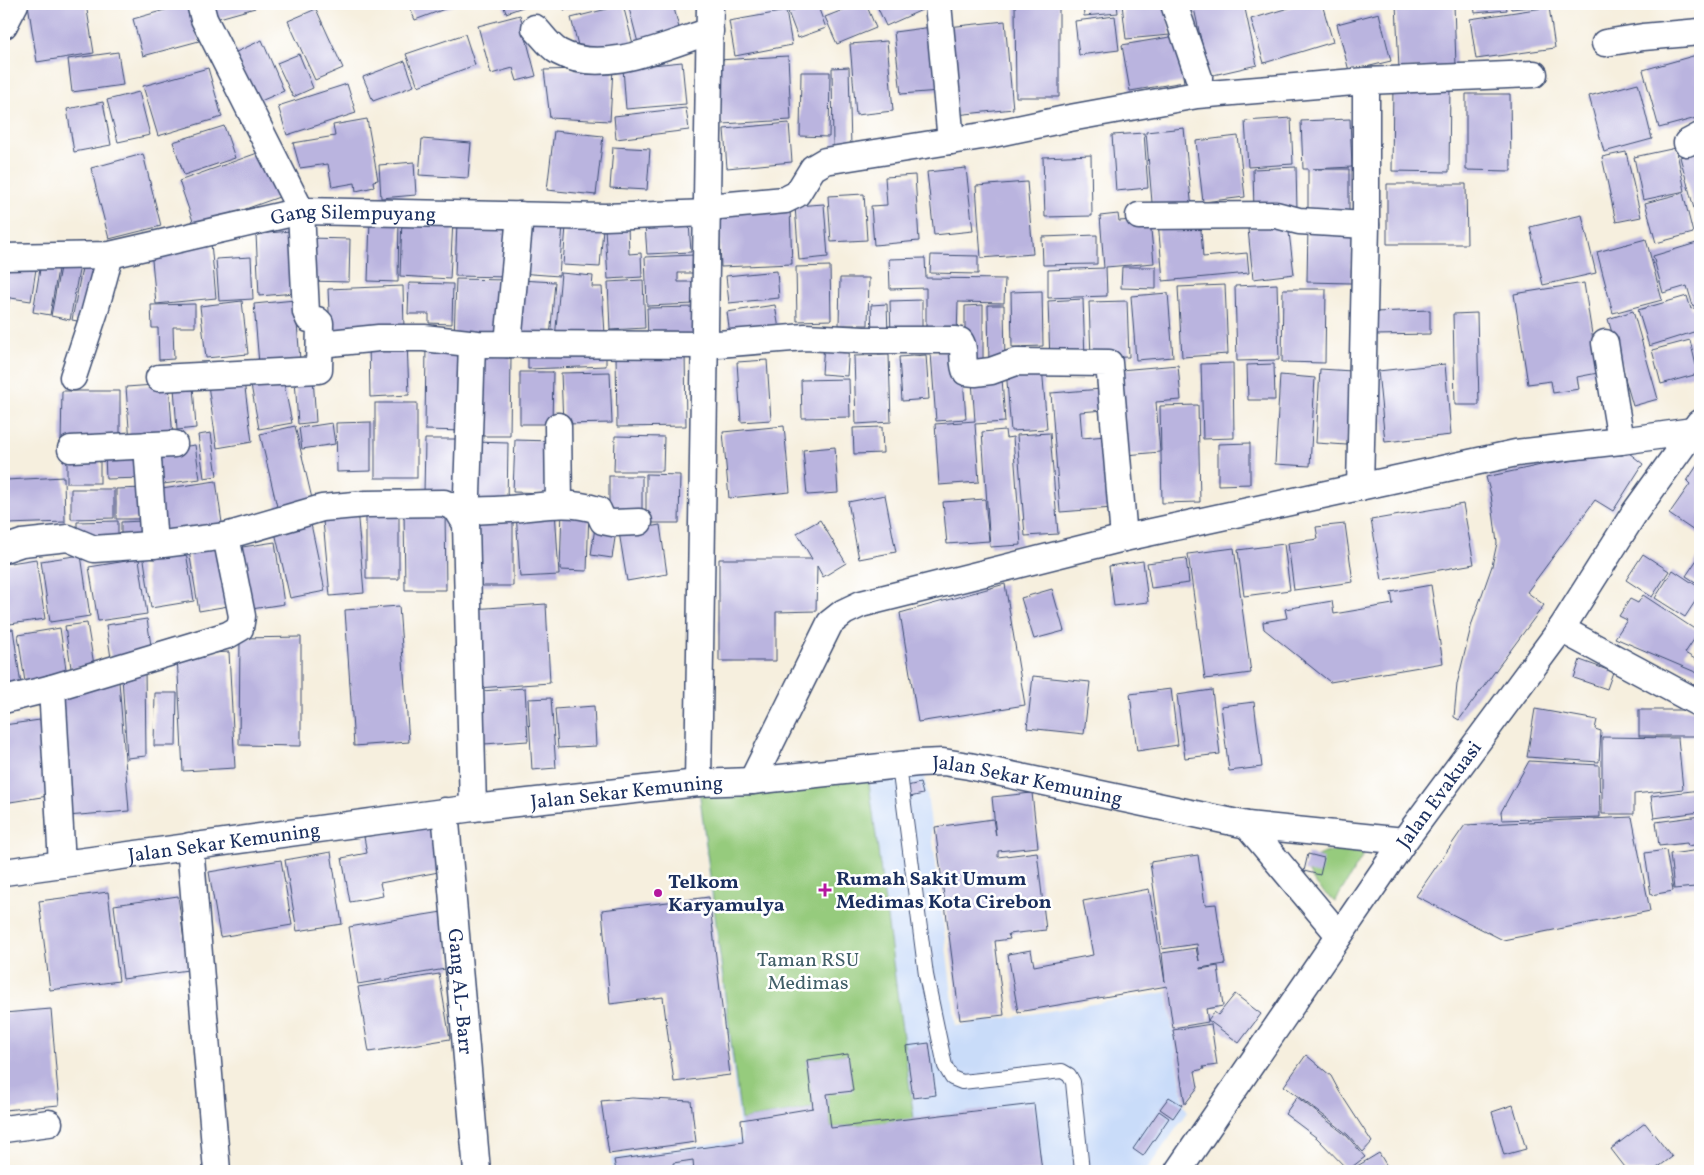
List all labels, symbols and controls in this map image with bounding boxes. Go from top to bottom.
street label: Gang Silempuyang [268,198,436,234]
street label: Jalan Evakuasi [1391,736,1489,855]
street label: Jalan Sekar Kemuning [932,750,1125,814]
street label: Jalan Sekar Kemuning [529,770,724,818]
street label: Jalan Sekar Kemuning [126,817,322,871]
place label: Rumah Sakit Umum Medimas Kota Cirebon [836,866,1052,917]
place label: Telkom Karyamulya [668,869,785,920]
marker: Rumah Sakit Umum Medimas Kota Cirebon [818,883,832,897]
marker: Telkom Karyamulya [652,887,664,899]
street label: Gang AL- Barr [439,927,479,1056]
park label: Taman RSU Medimas [757,947,859,998]

